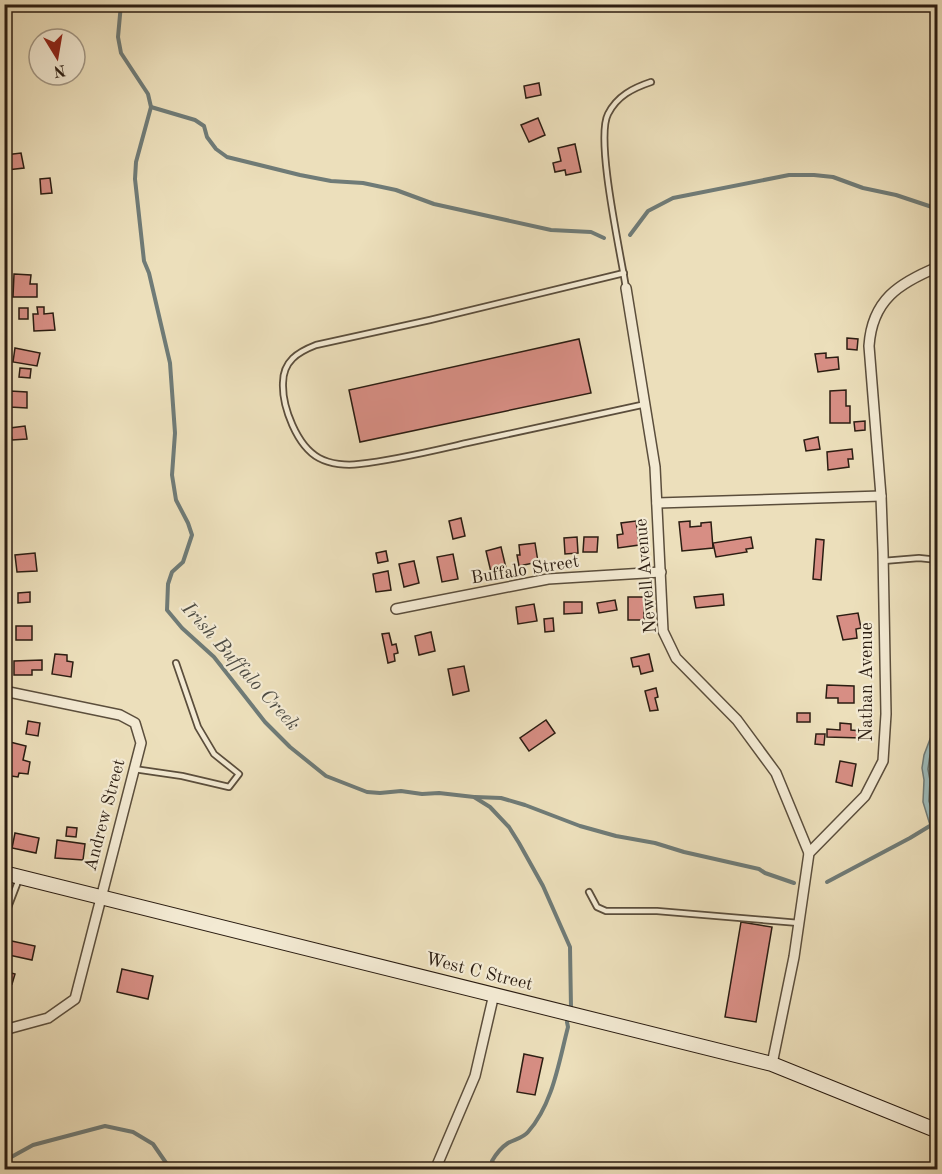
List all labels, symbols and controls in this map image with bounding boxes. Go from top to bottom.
north arrow [27,27,87,87]
text: N [51,61,67,79]
street label: Newell Avenue [632,518,660,634]
street label: Buffalo Street [470,553,580,587]
water label: Irish Buffalo Creek [177,598,303,735]
street label: Nathan Avenue [858,622,876,742]
street label: Andrew Street [81,757,129,873]
street label: West C Street [424,950,534,994]

